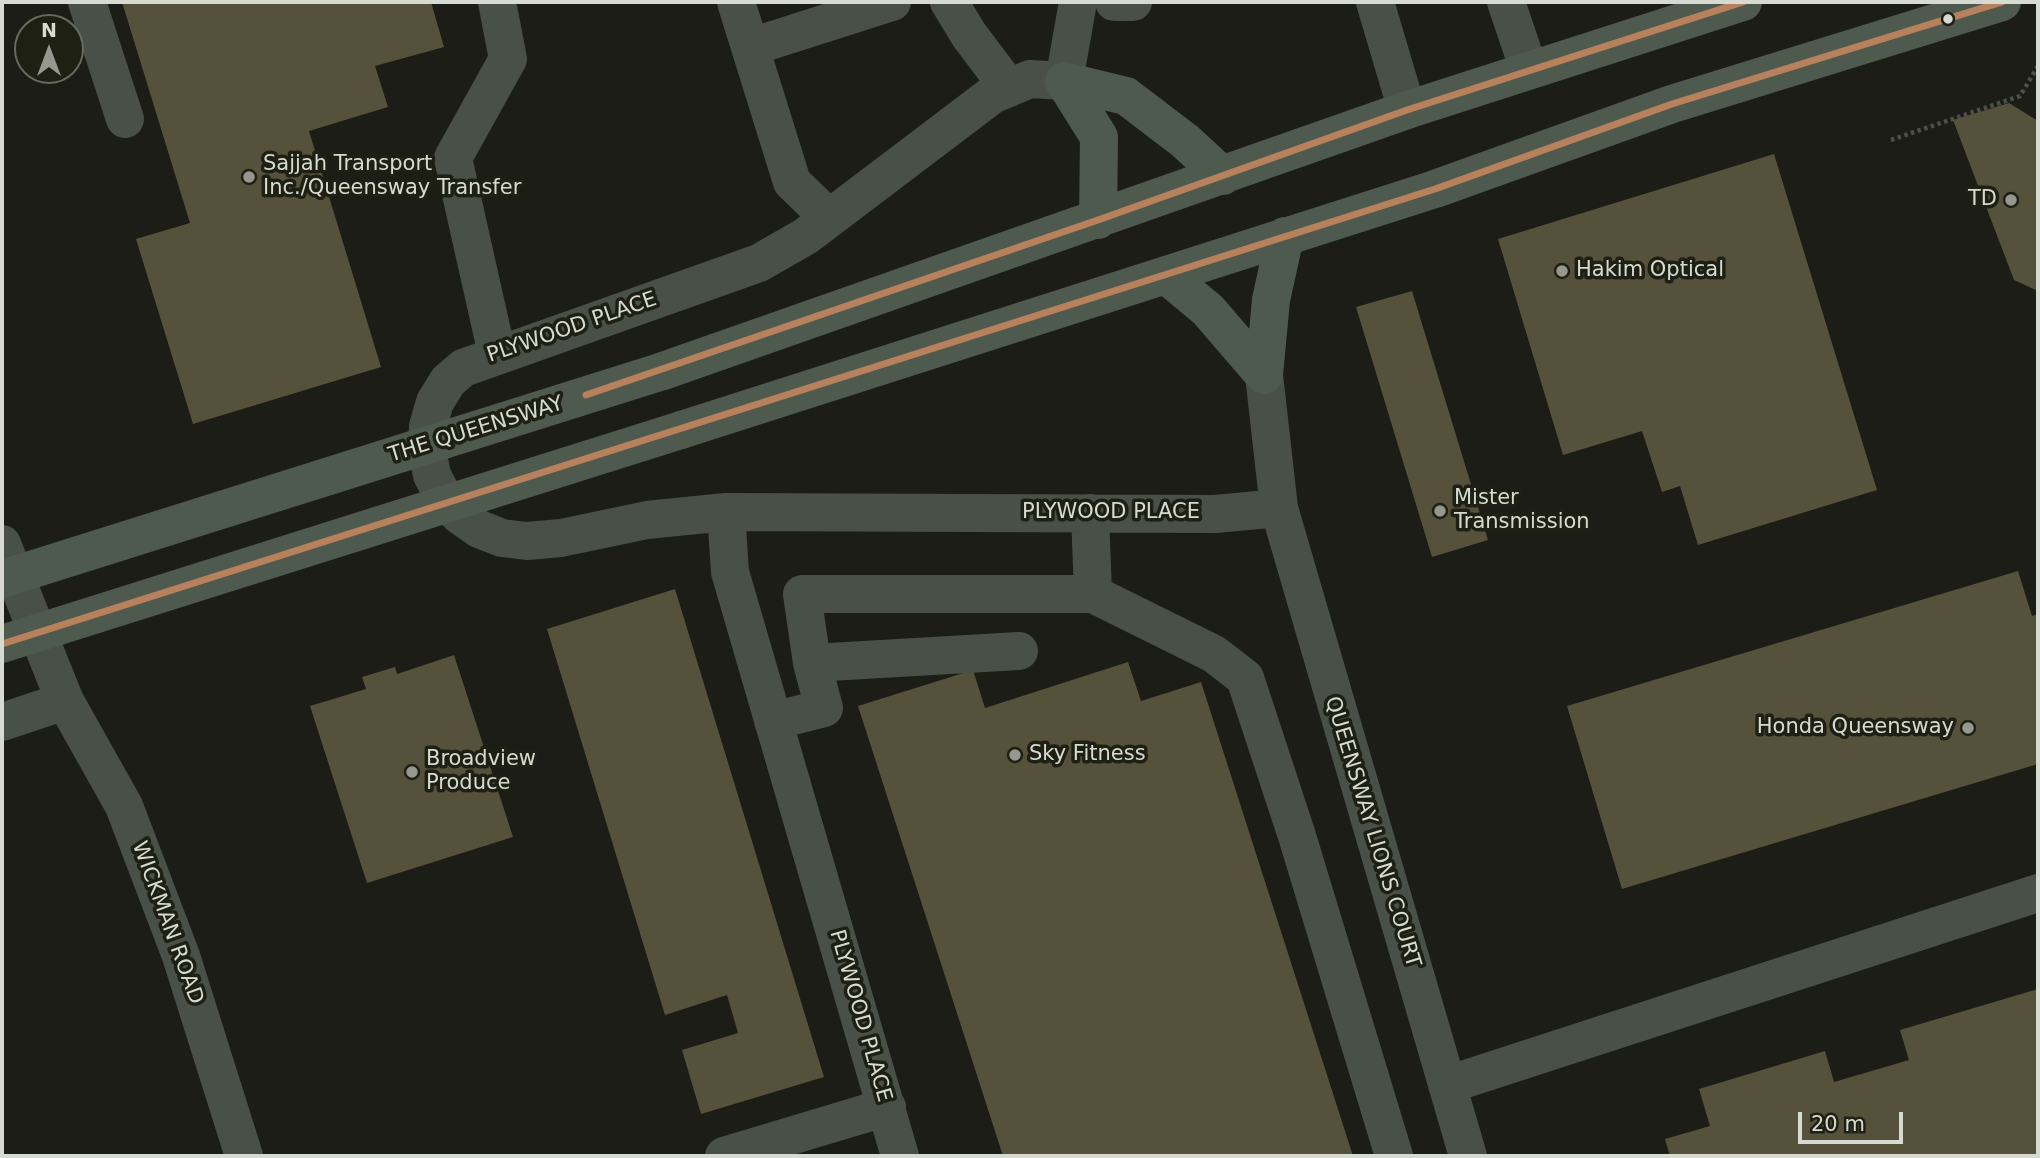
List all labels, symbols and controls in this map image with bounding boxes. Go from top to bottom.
unlabelled marker [1941,12,1955,26]
north arrow [14,14,84,84]
text: N [41,19,57,41]
place label: Sajjah Transport Inc./Queensway Transfer [263,152,521,202]
marker: Sajjah Transport Inc./Queensway Transfer [241,169,257,185]
place label: TD [1968,187,1997,213]
marker: TD [2003,192,2019,208]
place label: Hakim Optical [1576,258,1724,284]
marker: Hakim Optical [1554,263,1570,279]
street label: PLYWOOD PLACE [484,287,660,369]
street label: THE QUEENSWAY [386,391,566,469]
place label: Mister Transmission [1454,486,1590,536]
street label: PLYWOOD PLACE [1022,500,1200,526]
marker: Mister Transmission [1432,503,1448,519]
street label: QUEENSWAY LIONS COURT [1319,694,1425,970]
place label: Honda Queensway [1757,715,1954,741]
marker: Honda Queensway [1960,720,1976,736]
place label: Sky Fitness [1029,742,1146,768]
place label: Broadview Produce [426,747,536,797]
marker: Sky Fitness [1007,747,1023,763]
marker: Broadview Produce [404,764,420,780]
street label: WICKMAN ROAD [126,838,208,1008]
street label: PLYWOOD PLACE [823,927,897,1105]
scale bar [1802,1098,1907,1142]
text: 20 m [1811,1112,1865,1136]

